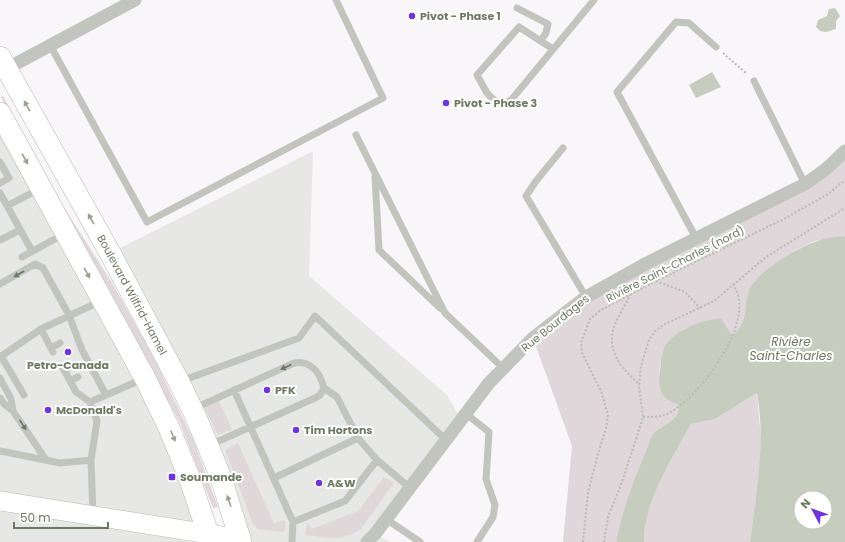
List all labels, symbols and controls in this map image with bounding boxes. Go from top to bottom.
place label: Pivot - Phase 1 [420,8,501,24]
marker: Pivot - Phase 1 [407,11,417,21]
place label: Pivot - Phase 3 [454,95,538,111]
marker: Pivot - Phase 3 [441,98,451,108]
one-way arrow [24,100,31,112]
one-way arrow [22,153,28,165]
one-way arrow [88,213,94,225]
street label: Rivière Saint-Charles (nord) [603,222,747,306]
street label: Boulevard Wilfrid-Hamel [93,232,171,358]
one-way arrow [84,267,91,279]
one-way arrow [13,270,25,277]
street label: Rue Bourdages [518,290,593,355]
water label: Rivière Saint-Charles [750,333,832,364]
marker: Petro-Canada [63,347,73,357]
place label: Petro-Canada [27,357,109,373]
one-way arrow [280,364,292,370]
place label: PFK [275,382,296,398]
marker: PFK [262,385,272,395]
place label: McDonald's [56,402,122,418]
marker: McDonald's [43,405,53,415]
one-way arrow [19,420,27,430]
place label: Tim Hortons [304,422,373,438]
marker: Tim Hortons [291,425,301,435]
one-way arrow [170,431,176,443]
place label: Soumande [180,469,242,485]
marker: Soumande [167,472,177,482]
place label: A&W [327,475,356,491]
marker: A&W [314,478,324,488]
north arrow [793,490,833,530]
one-way arrow [226,495,232,507]
text: N [797,495,814,512]
scale bar [14,504,108,530]
text: 50 m [20,509,51,526]

